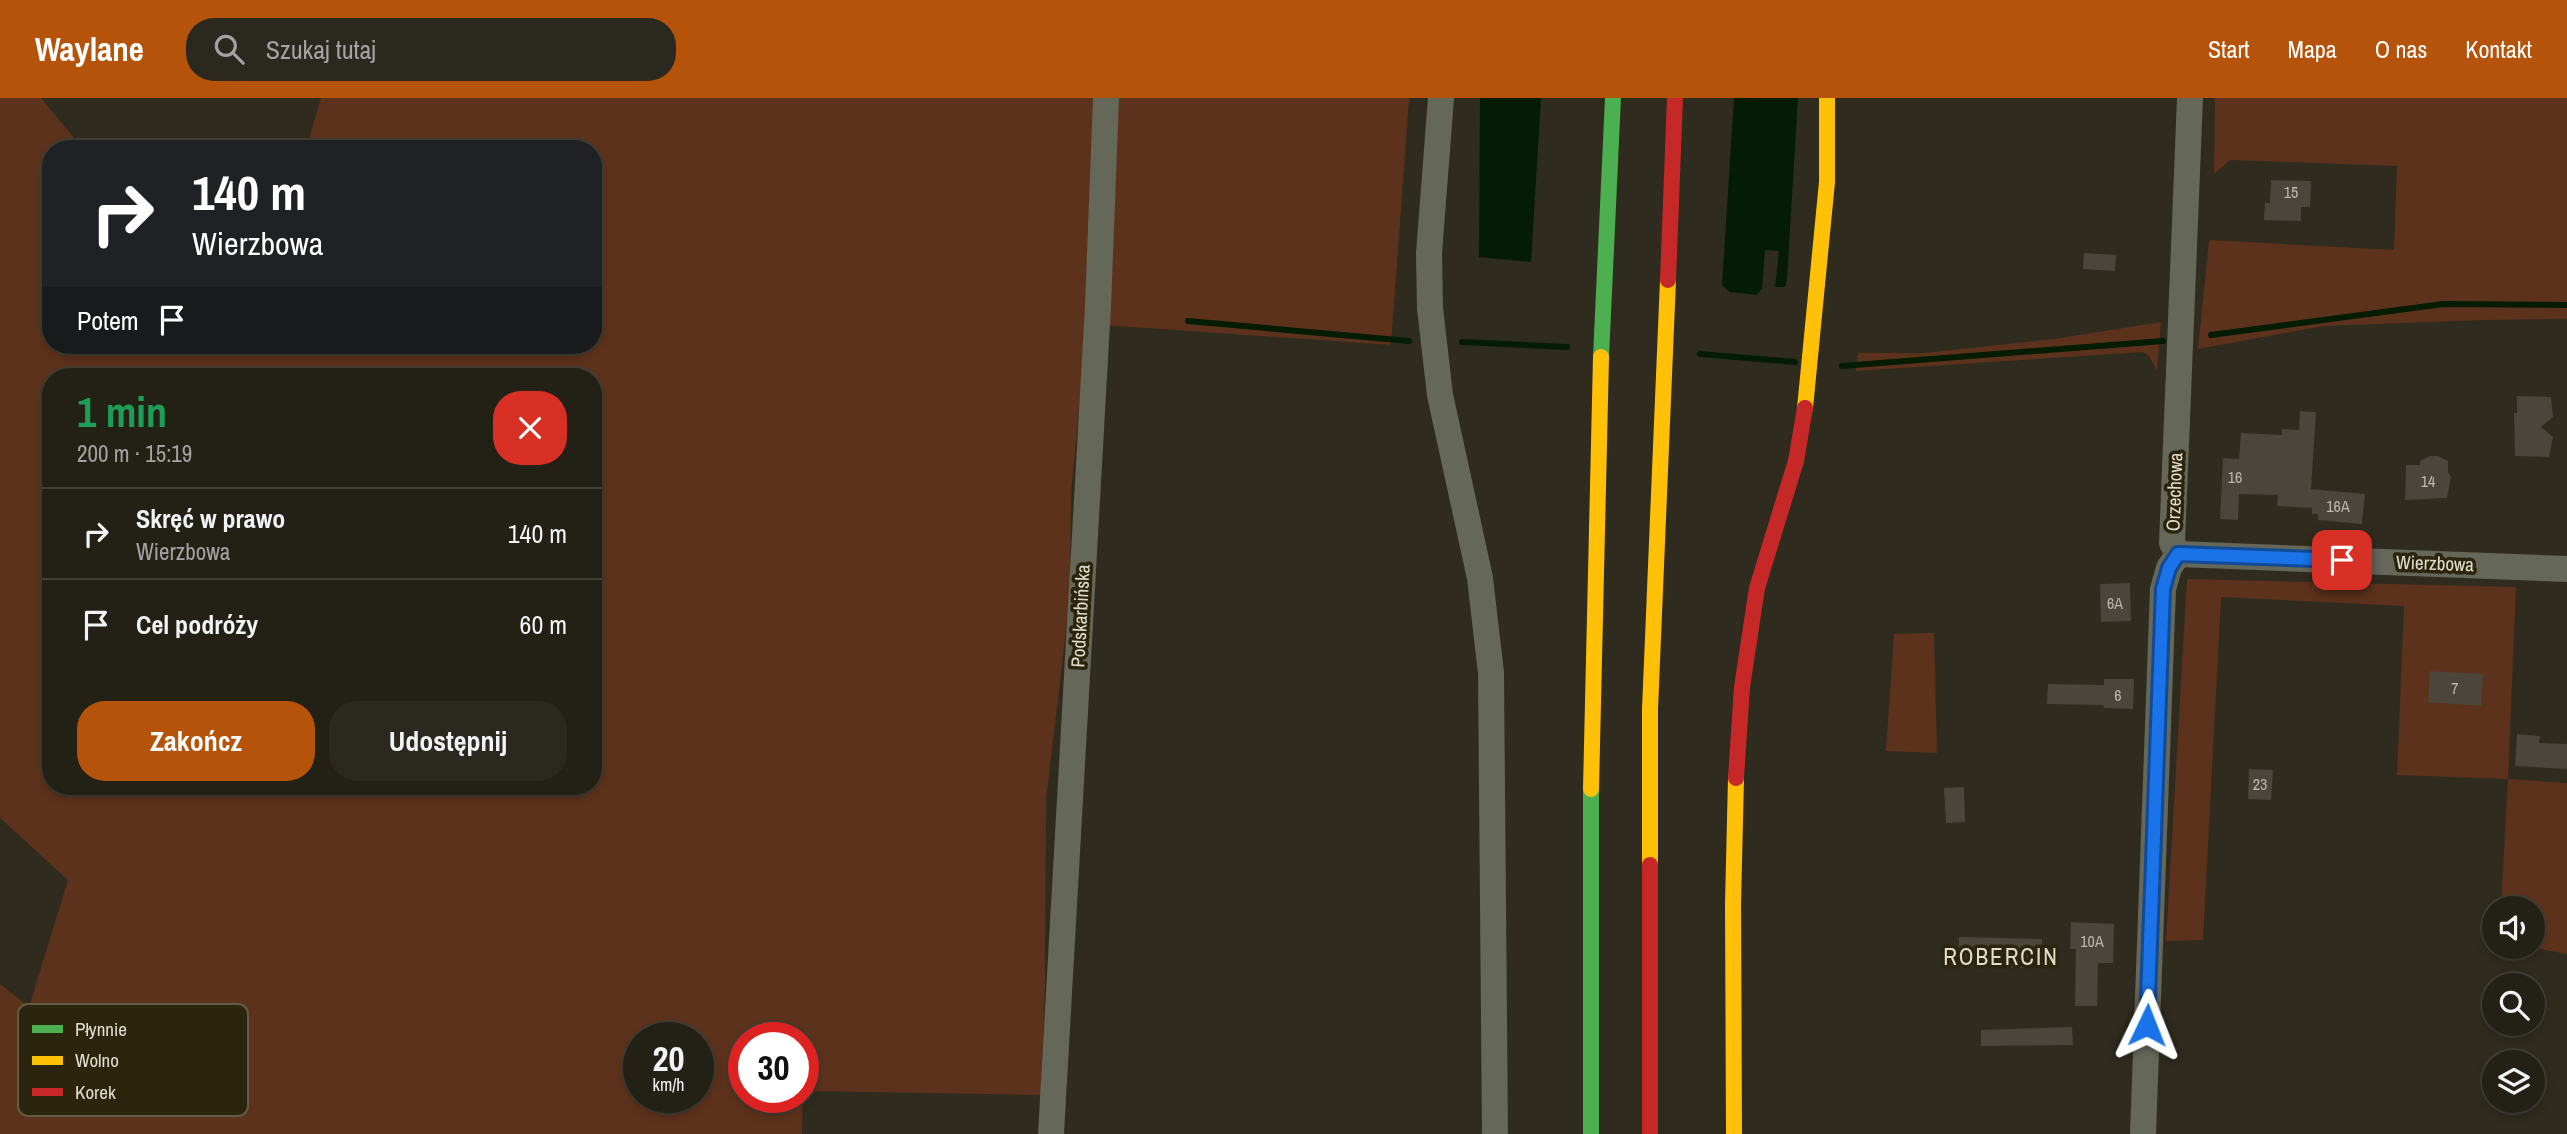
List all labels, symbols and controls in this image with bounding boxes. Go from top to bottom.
search box [186,18,676,81]
text: Waylane [35,27,144,71]
icon: search [210,30,248,68]
text: Szukaj tutaj [266,32,376,67]
text: Start [2208,33,2250,65]
text: Mapa [2288,33,2337,65]
text: O nas [2375,33,2427,65]
text: Kontakt [2465,33,2532,65]
text: 140 m [192,159,306,225]
icon: right [77,168,168,259]
house number: 15 [2284,181,2298,203]
text: Wierzbowa [192,222,323,265]
icon: arrive [153,301,191,339]
text: Potem [77,303,139,338]
text: 1 min [77,384,167,440]
button: close [493,391,567,465]
text: 200 m · 15:19 [77,438,192,469]
street label: Orzechowa [2160,452,2188,532]
house number: 16 [2228,466,2242,488]
house number: 14 [2421,470,2435,492]
house number: 16A [2326,495,2350,517]
text: Skręć w prawo [136,501,285,536]
icon: right [77,515,115,553]
text: 140 m [508,516,567,551]
pin [2312,530,2372,590]
text: Wierzbowa [136,536,230,567]
icon: arrive [2323,541,2361,579]
street label: Wierzbowa [2396,549,2475,577]
street label: Podskarbińska [1064,564,1096,668]
house number: 6A [2107,592,2123,614]
icon: arrive [77,606,115,644]
text: Cel podróży [136,607,258,642]
text: 60 m [520,607,567,642]
house number: 7 [2451,677,2459,699]
house number: 6 [2114,684,2122,706]
button: Zakończ [77,701,315,781]
button: Udostępnij [329,701,567,781]
house number: 23 [2253,773,2267,795]
map controls [2482,896,2545,1113]
button: sound [2482,896,2545,959]
house number: 10A [2080,930,2104,952]
district label: ROBERCIN [1943,941,2059,972]
button: search [2482,973,2545,1036]
position arrow [2110,988,2184,1062]
legend [18,1004,248,1116]
text: Płynnie [75,1016,127,1042]
speed limit sign: 30 [728,1022,819,1113]
text: 20 [653,1035,684,1082]
text: Wolno [75,1047,119,1073]
button: layers [2482,1050,2545,1113]
text: km/h [653,1072,685,1097]
text: Korek [75,1079,116,1105]

